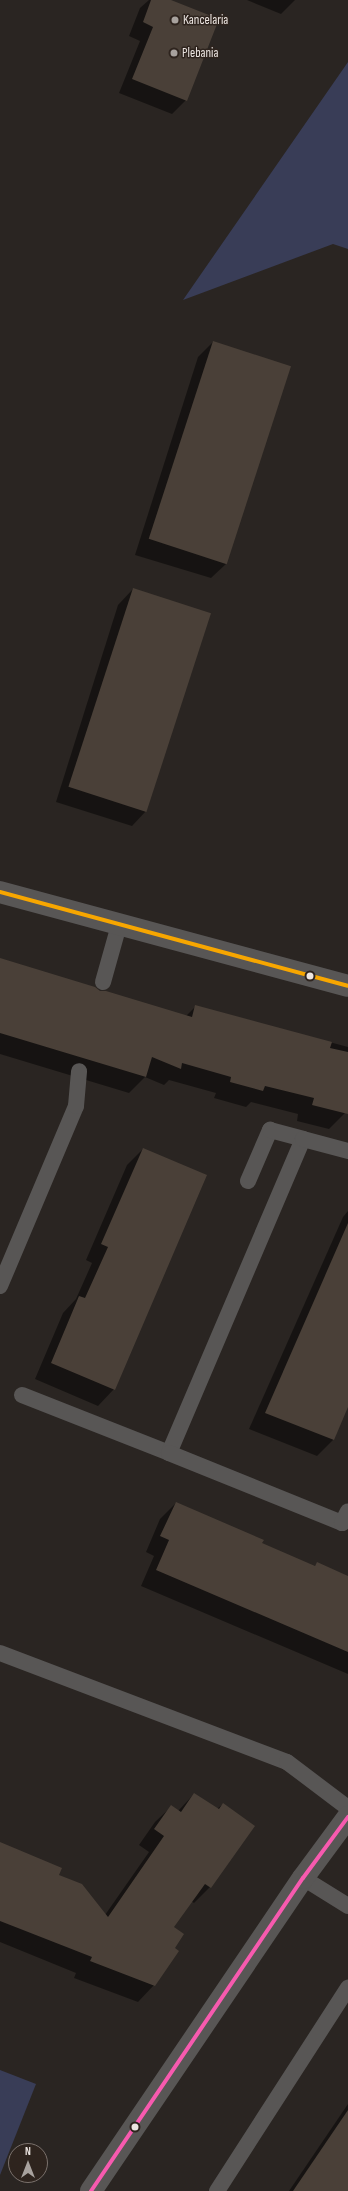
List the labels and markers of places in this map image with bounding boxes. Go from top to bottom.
place label: Kancelaria [183,12,228,28]
marker: Kancelaria [170,15,180,25]
place label: Plebania [182,45,219,61]
marker: Plebania [169,48,179,58]
unlabelled marker [305,971,315,981]
unlabelled marker [130,2122,140,2132]

